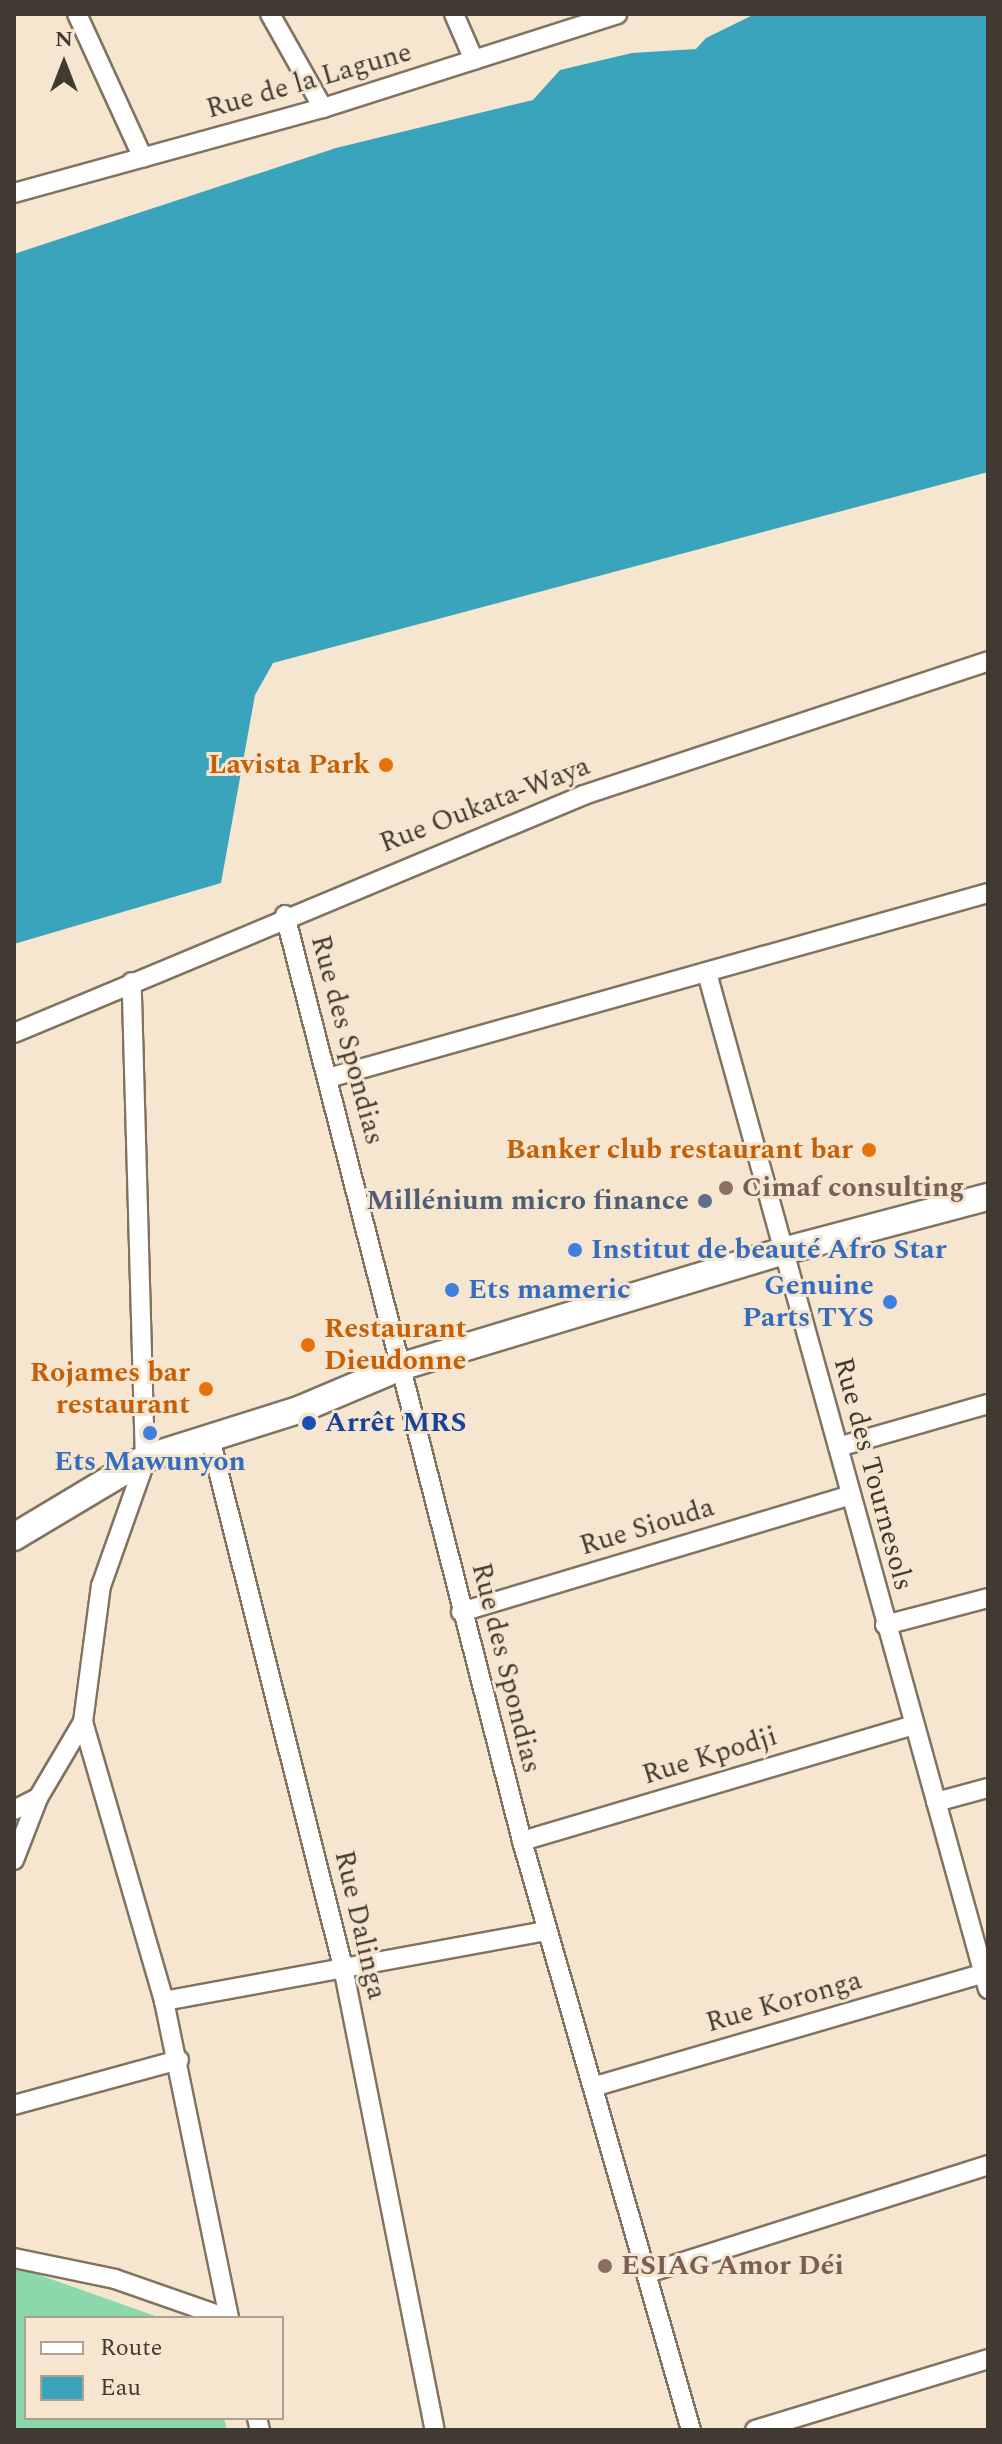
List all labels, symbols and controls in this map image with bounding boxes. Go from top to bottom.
text: N [55,23,73,56]
north arrow [24,24,104,104]
street label: Rue de la Lagune [202,36,416,126]
place label: Lavista Park [208,748,370,782]
street label: Rue Oukata-Waya [375,749,595,861]
marker: Lavista Park [377,756,395,774]
street label: Rue des Spondias [303,932,391,1148]
place label: Banker club restaurant bar [506,1133,853,1167]
marker: Banker club restaurant bar [860,1141,878,1159]
place label: Cimaf consulting [742,1171,965,1205]
marker: Cimaf consulting [717,1179,735,1197]
place label: Millénium micro finance [366,1184,689,1218]
marker: Millénium micro finance [696,1192,714,1210]
place label: Institut de beauté Afro Star [591,1233,947,1267]
marker: Institut de beauté Afro Star [566,1241,584,1259]
place label: Genuine Parts TYS [742,1269,874,1335]
place label: Ets mameric [468,1273,631,1307]
marker: Ets mameric [443,1281,461,1299]
marker: Genuine Parts TYS [881,1293,899,1311]
place label: Restaurant Dieudonne [324,1312,466,1378]
marker: Restaurant Dieudonne [299,1336,317,1354]
street label: Rue des Tournesols [826,1354,920,1594]
place label: Rojames bar restaurant [30,1356,190,1422]
marker: Rojames bar restaurant [197,1380,215,1398]
place label: Arrêt MRS [325,1406,466,1440]
marker: Arrêt MRS [300,1414,318,1432]
marker: Ets Mawunyon [141,1424,159,1442]
place label: Ets Mawunyon [54,1445,246,1479]
street label: Rue Siouda [576,1491,718,1563]
street label: Rue des Spondias [464,1559,548,1777]
street label: Rue Kpodji [638,1720,782,1792]
street label: Rue Dalinga [327,1847,393,2003]
street label: Rue Koronga [702,1964,866,2040]
place label: ESIAG Amor Déi [621,2249,844,2283]
marker: ESIAG Amor Déi [596,2257,614,2275]
legend [24,2316,284,2420]
text: Route [100,2330,162,2366]
text: Eau [100,2370,141,2406]

